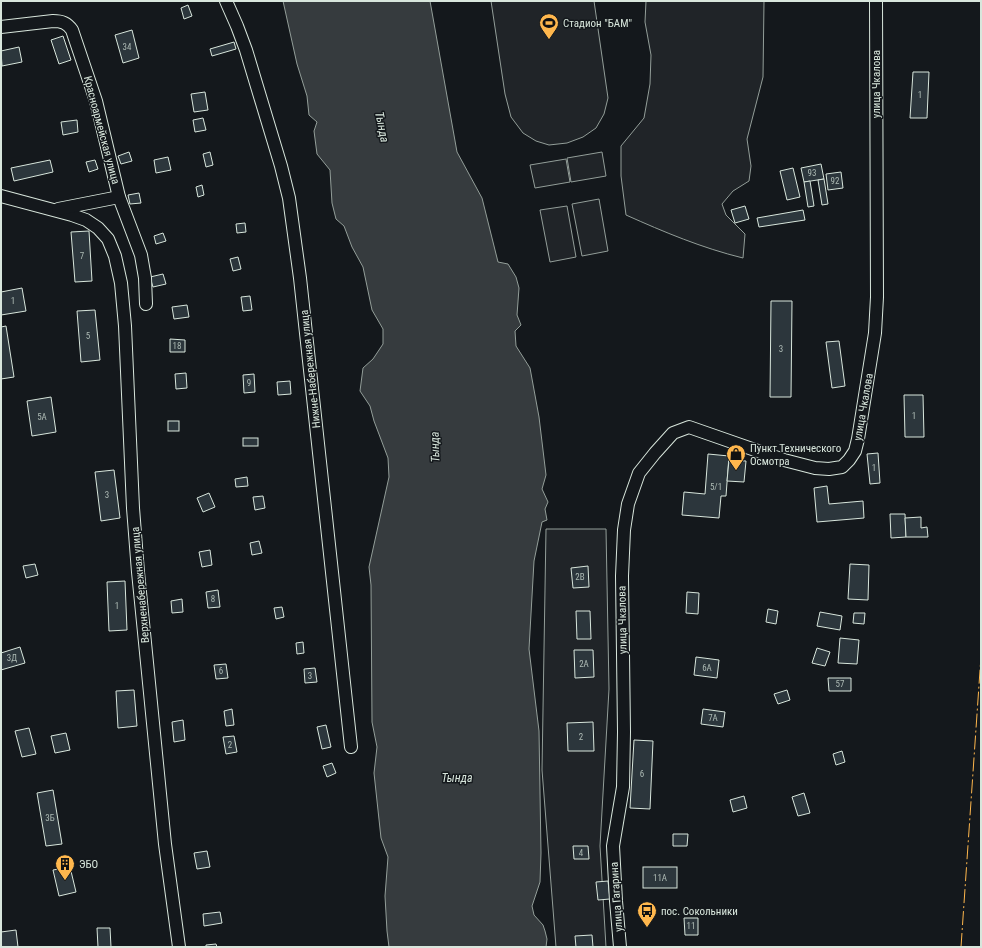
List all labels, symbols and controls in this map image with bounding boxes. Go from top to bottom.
sports icon: Стадион "БАМ" [538,12,560,40]
place label: Стадион "БАМ" [563,17,632,30]
house number: 34 [123,42,132,52]
street label: улица Чкалова [870,50,883,118]
street label: Красноармейская улица [81,75,122,186]
house number: 1 [918,90,922,100]
water label: Тында [372,110,392,144]
house number: 93 [808,168,816,178]
house number: 92 [831,176,840,186]
house number: 7 [80,251,85,261]
house number: 1 [11,296,15,306]
street label: Нижне-Набережная улица [298,309,323,429]
house number: 5 [86,331,91,341]
house number: 18 [173,341,181,351]
house number: 3 [779,344,783,354]
street label: улица Чкалова [851,372,876,442]
house number: 9 [247,378,251,388]
house number: 1 [912,411,916,421]
house number: 5А [37,412,47,422]
water label: Тында [427,431,443,463]
place label: Пункт Технического Осмотра [750,442,842,468]
shop icon: Пункт Технического Осмотра [725,443,747,471]
house number: 1 [872,463,876,473]
house number: 5/1 [710,482,722,492]
house number: 3 [105,490,109,500]
street label: Верхненабережная улица [129,526,152,644]
house number: 2В [575,572,585,582]
street label: улица Чкалова [615,586,630,654]
house number: 8 [211,594,215,604]
house number: 1 [115,601,119,611]
house number: 3Д [7,653,17,663]
house number: 2А [579,659,589,669]
house number: 6А [702,663,712,673]
house number: 6 [219,666,223,676]
house number: 3 [308,671,312,681]
house number: 57 [836,679,845,689]
house number: 7А [708,713,718,723]
house number: 2 [579,732,584,742]
house number: 2 [228,740,233,750]
house number: 6 [640,769,644,779]
water label: Тында [441,771,473,785]
house number: 3Б [45,813,55,823]
house number: 4 [579,848,584,858]
building icon: ЭБО [54,853,76,881]
place label: ЭБО [79,858,98,871]
street label: улица Гагарина [608,862,625,932]
house number: 11А [653,873,667,883]
bus stop icon: пос. Сокольники [636,900,658,928]
place label: пос. Сокольники [661,905,738,918]
house number: 11 [687,921,695,931]

